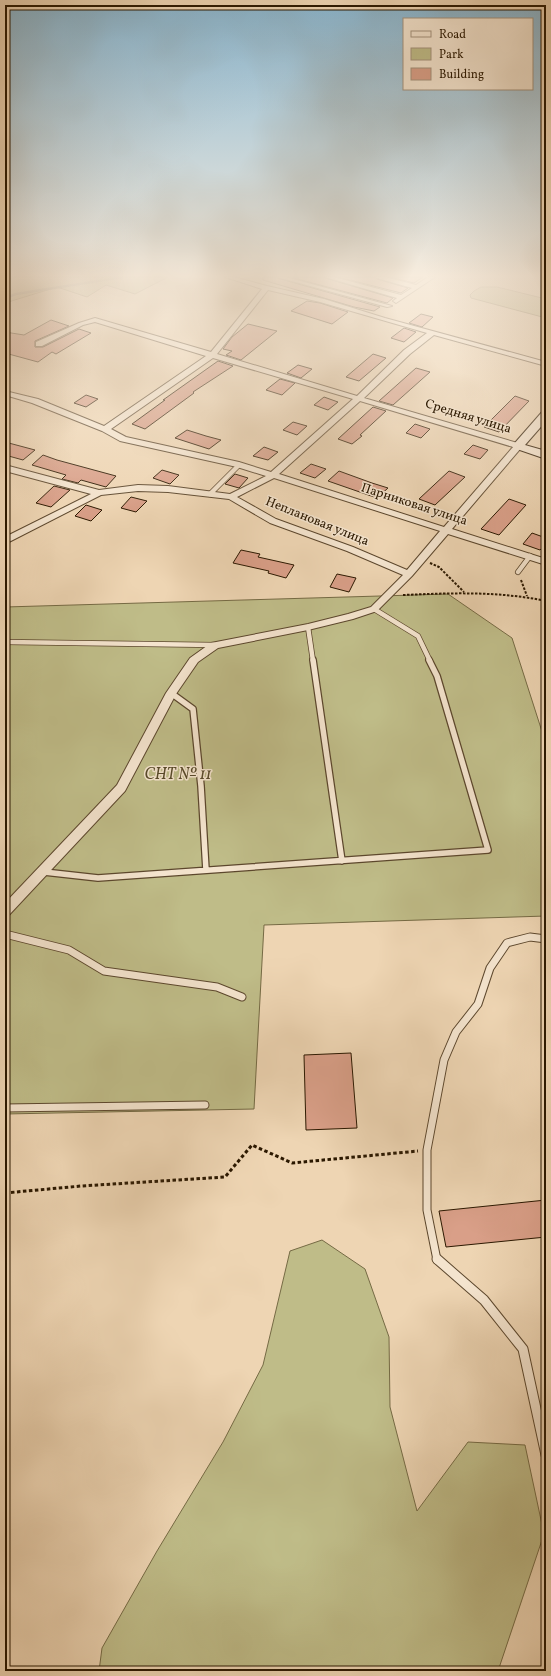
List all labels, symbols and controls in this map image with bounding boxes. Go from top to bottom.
legend [403,18,533,90]
text: Road [439,27,466,43]
text: Park [439,47,464,63]
text: Building [439,67,484,83]
street label: Средняя улица [423,395,513,439]
street label: Парниковая улица [358,479,470,531]
street label: Неплановая улица [263,493,371,551]
park label: СНТ № 11 [144,764,212,786]

